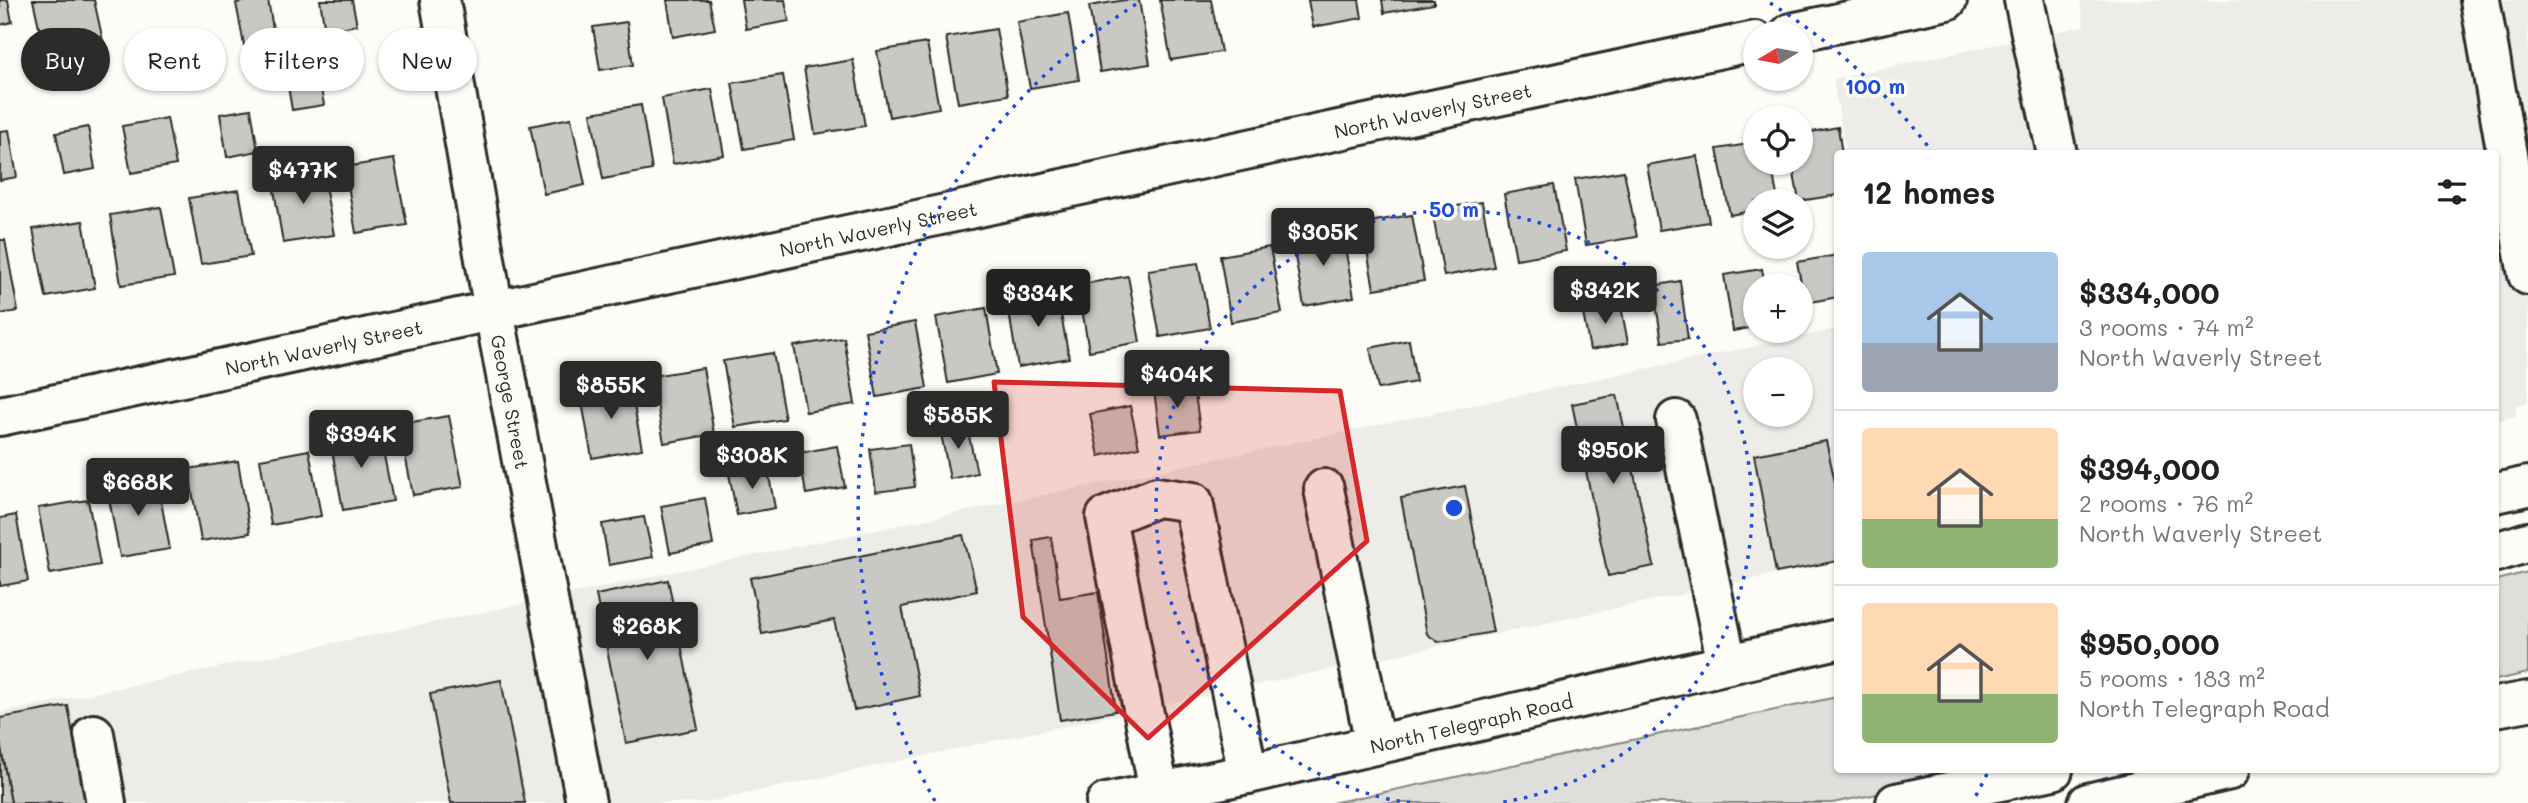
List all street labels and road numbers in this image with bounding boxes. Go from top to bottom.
street label: North Waverly Street [1332,77,1534,143]
street label: North Waverly Street [777,195,979,262]
street label: North Waverly Street [223,314,425,380]
street label: George Street [486,333,536,471]
street label: North Telegraph Road [1367,688,1575,758]

